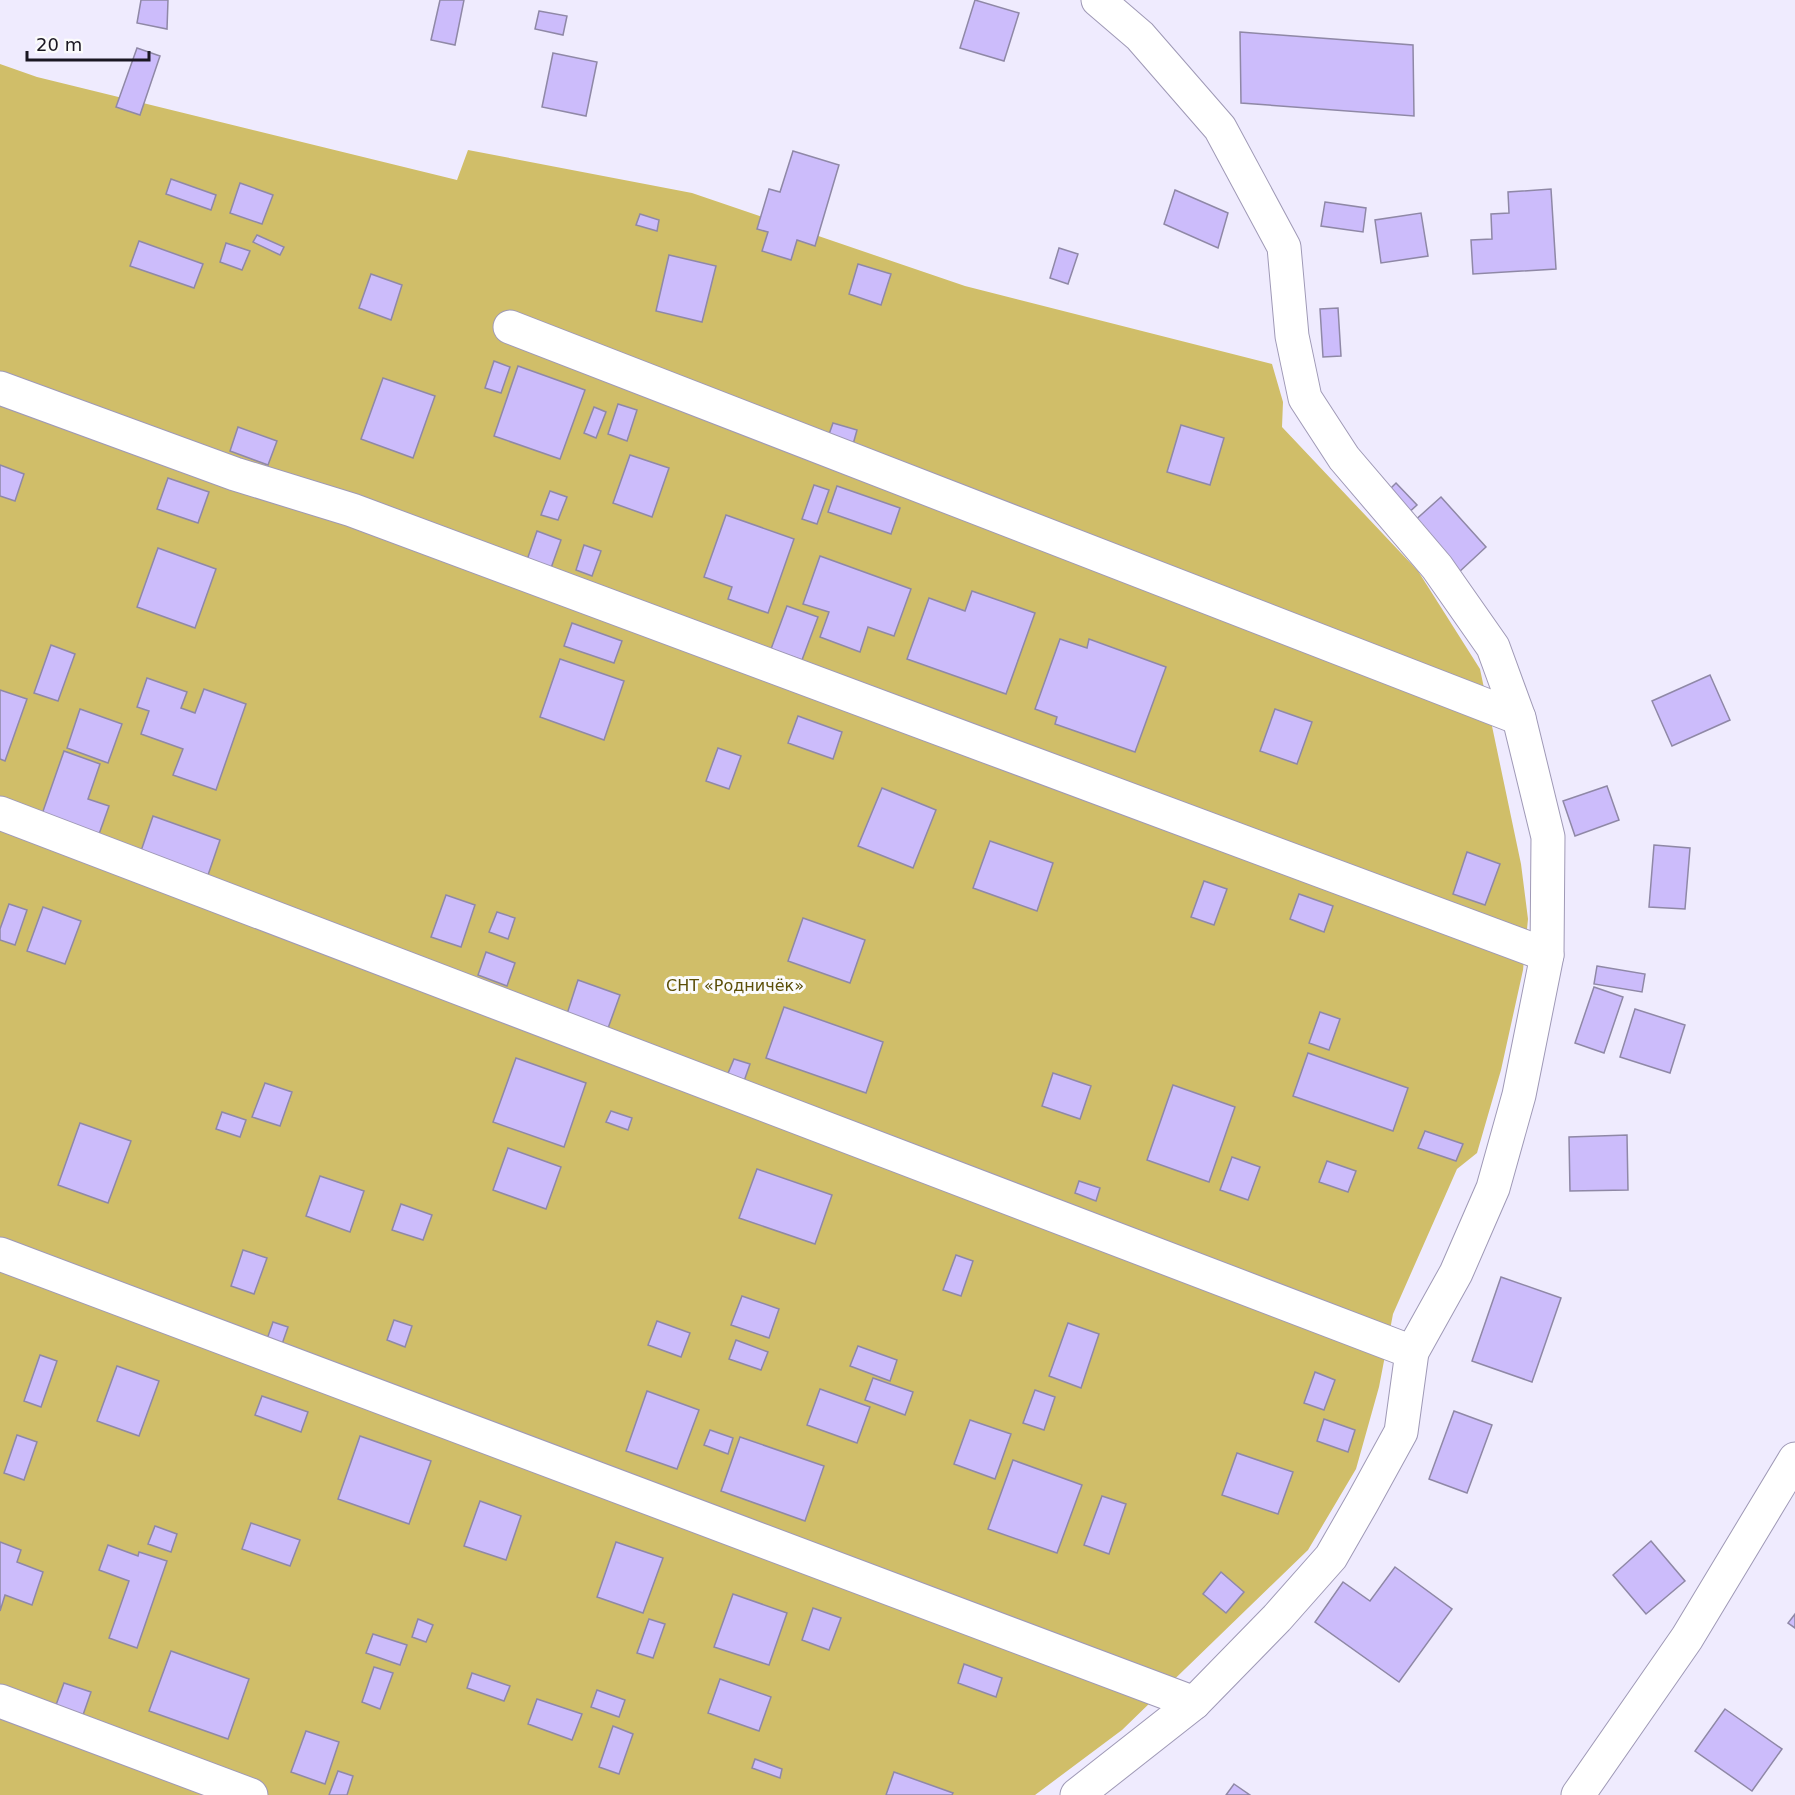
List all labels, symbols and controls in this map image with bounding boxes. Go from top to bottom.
scale bar [27,24,148,62]
text: 20 m [36,34,82,55]
park label: СНТ «Родничёк» [666,976,804,995]

